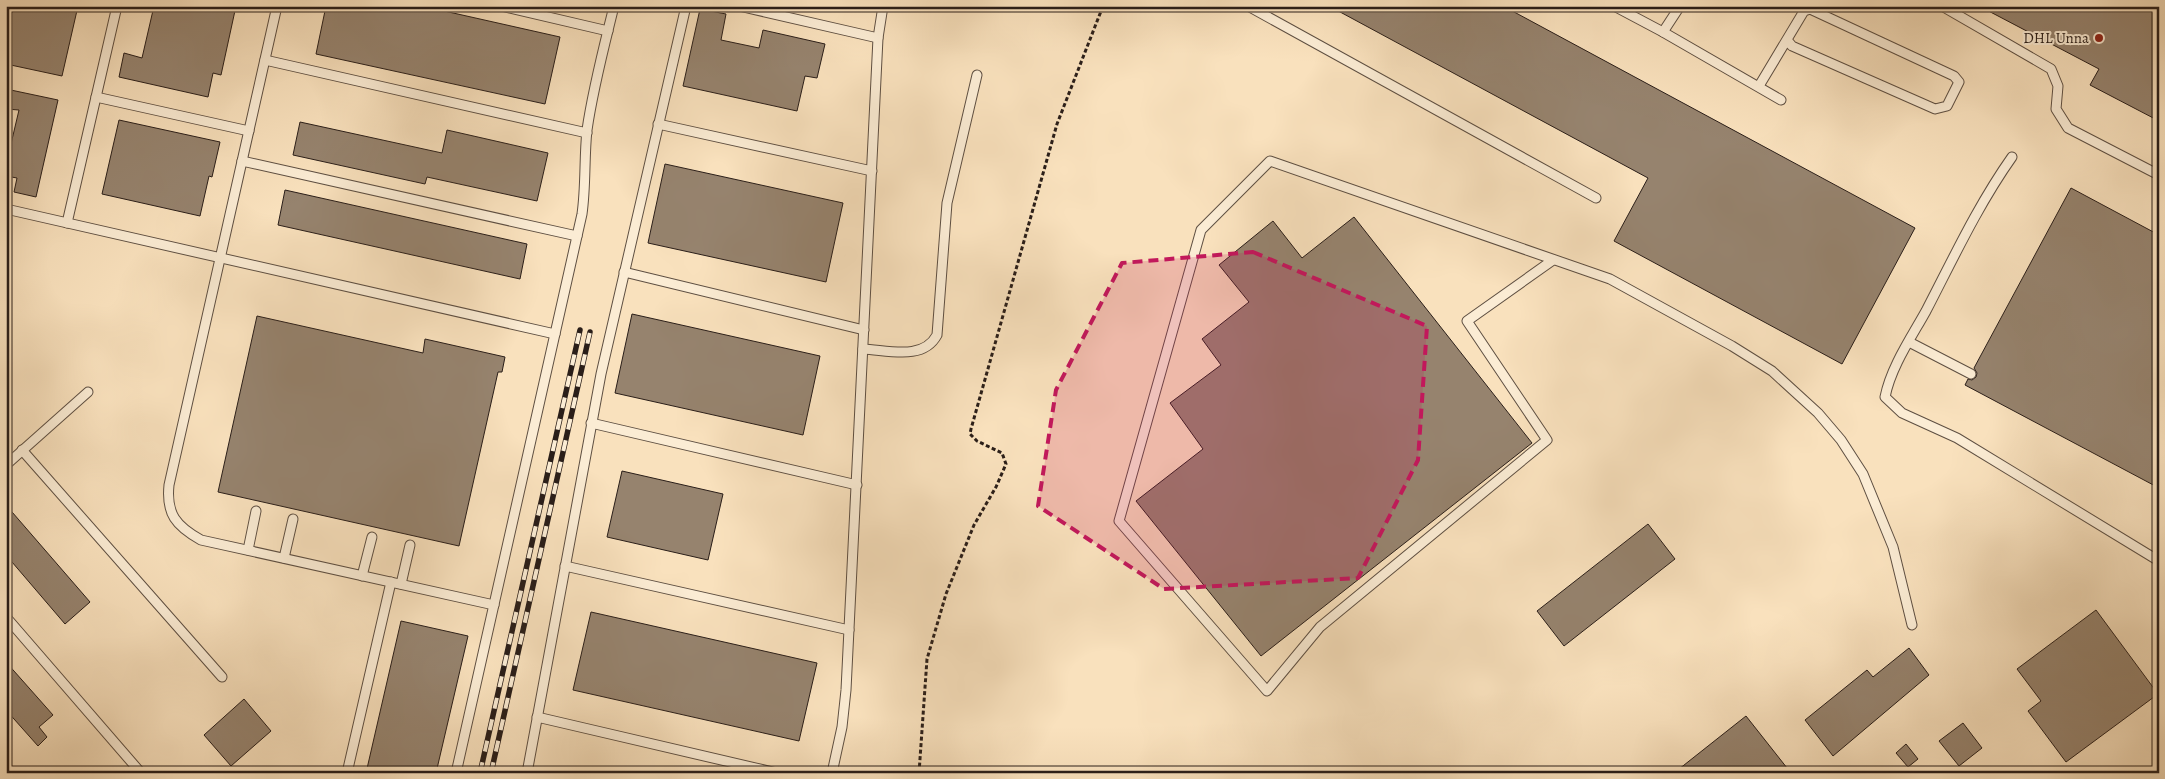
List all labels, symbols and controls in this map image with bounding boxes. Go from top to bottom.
place label: DHL Unna [2023,28,2089,48]
marker: DHL Unna [2093,32,2105,44]

